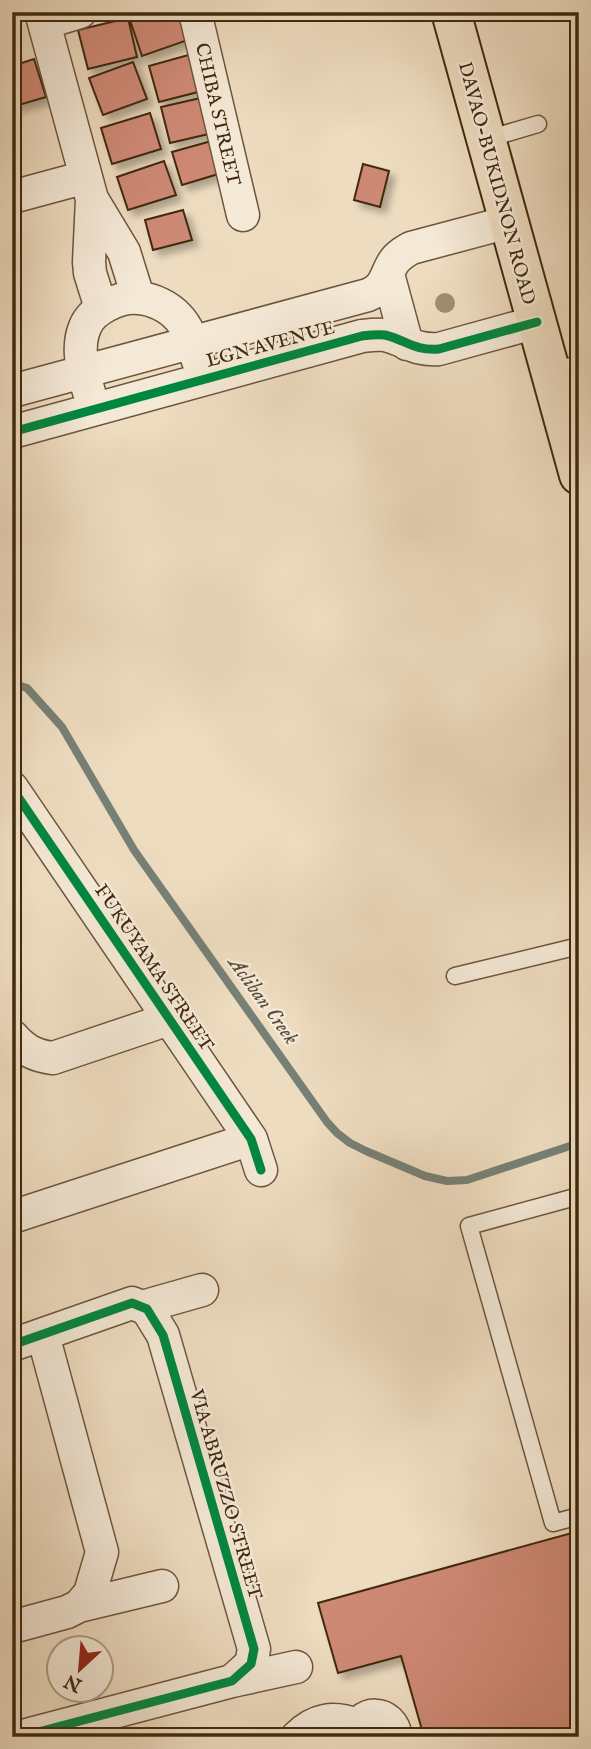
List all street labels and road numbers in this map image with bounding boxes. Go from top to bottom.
street label: CHIBA STREET [189,41,245,188]
street label: DAVAO-BUKIDNON ROAD [452,59,540,308]
street label: LGN AVENUE [203,316,338,374]
street label: FUKUYAMA STREET [89,880,218,1056]
street label: VIA ABRUZZO STREET [183,1386,267,1602]

